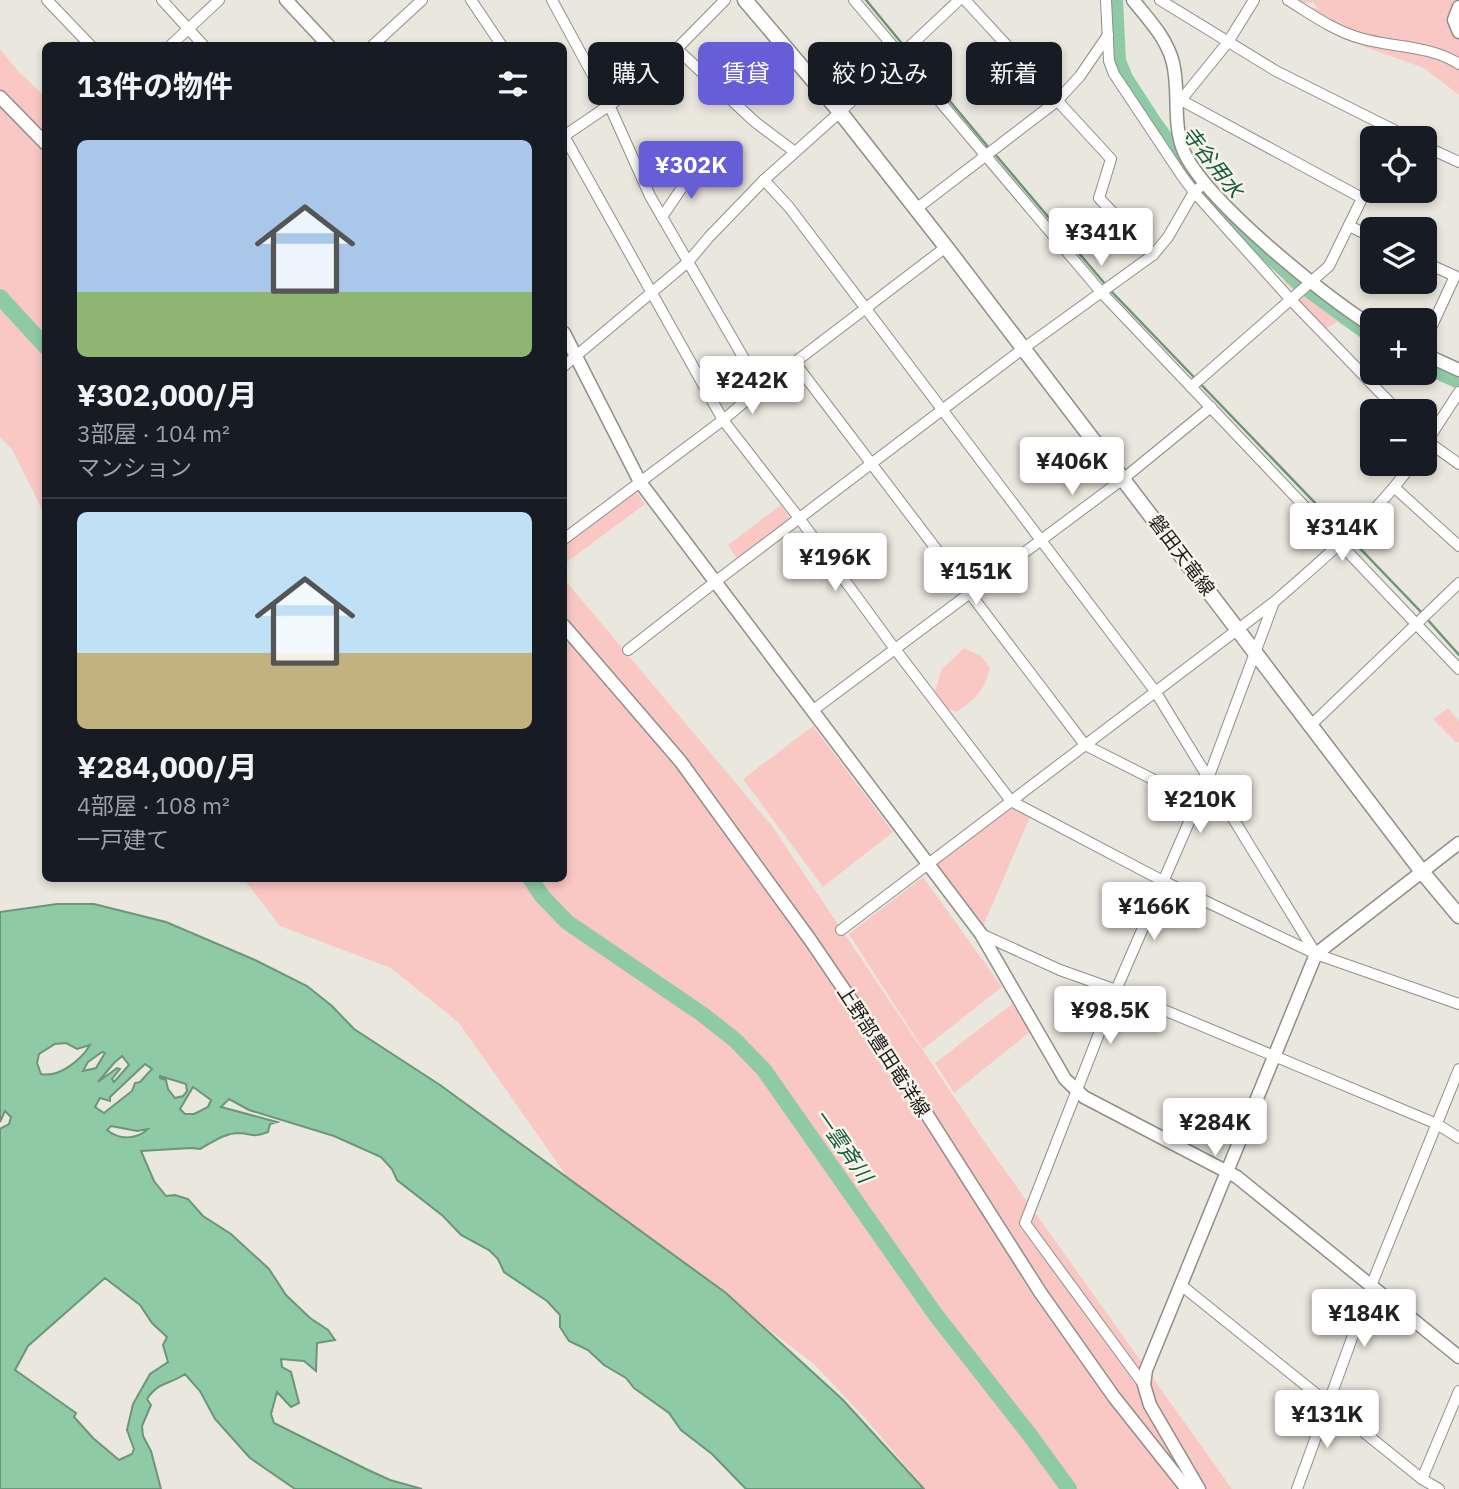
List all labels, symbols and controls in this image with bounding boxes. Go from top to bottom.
chip: 購入 [588,42,684,105]
chip: 賃貸 [698,42,794,105]
chip: 絞り込み [808,42,952,105]
chip: 新着 [966,42,1062,105]
icon: filters [494,65,532,103]
text: 13件の物件 [77,66,233,105]
water label: 寺谷用水 [1176,120,1251,205]
map controls [1360,126,1437,476]
button: locate [1360,126,1437,203]
pin: ¥302K [642,142,740,201]
text: ¥302K [655,149,727,179]
icon: home [242,186,368,312]
pin: ¥341K [1052,208,1150,268]
text: ¥341K [1065,216,1137,246]
button: layers [1360,217,1437,294]
button: + [1360,308,1437,385]
pin: ¥242K [703,356,801,416]
text: ¥242K [716,364,788,394]
text: ¥302,000/月 [77,375,258,414]
button: − [1360,399,1437,476]
text: 3部屋 · 104 m² [77,418,230,448]
pin: ¥406K [1023,438,1121,497]
text: ¥406K [1036,445,1108,475]
text: マンション [77,452,192,482]
pin: ¥314K [1293,504,1391,563]
street label: 磐田天竜線 [1144,510,1220,600]
text: ¥314K [1306,511,1378,541]
pin: ¥196K [786,534,884,593]
text: ¥196K [799,541,871,571]
pin: ¥151K [927,548,1025,607]
text: ¥151K [940,555,1012,585]
icon: home [242,558,368,684]
text: ¥284,000/月 [77,747,258,786]
pin: ¥210K [1151,776,1249,835]
text: ¥210K [1164,783,1236,813]
text: 4部屋 · 108 m² [77,790,230,820]
text: 一戸建て [77,824,169,854]
pin: ¥166K [1105,883,1203,942]
text: ¥166K [1118,890,1190,920]
street label: 上野部豊田竜洋線 [833,981,935,1121]
pin: ¥98.5K [1053,986,1167,1046]
text: ¥98.5K [1070,994,1150,1024]
pin: ¥284K [1166,1098,1264,1158]
water label: 一雲斉川 [808,1103,881,1189]
text: ¥284K [1179,1106,1251,1136]
pin: ¥184K [1315,1290,1413,1349]
text: ¥184K [1328,1297,1400,1327]
pin: ¥131K [1278,1390,1376,1450]
text: ¥131K [1291,1398,1363,1428]

